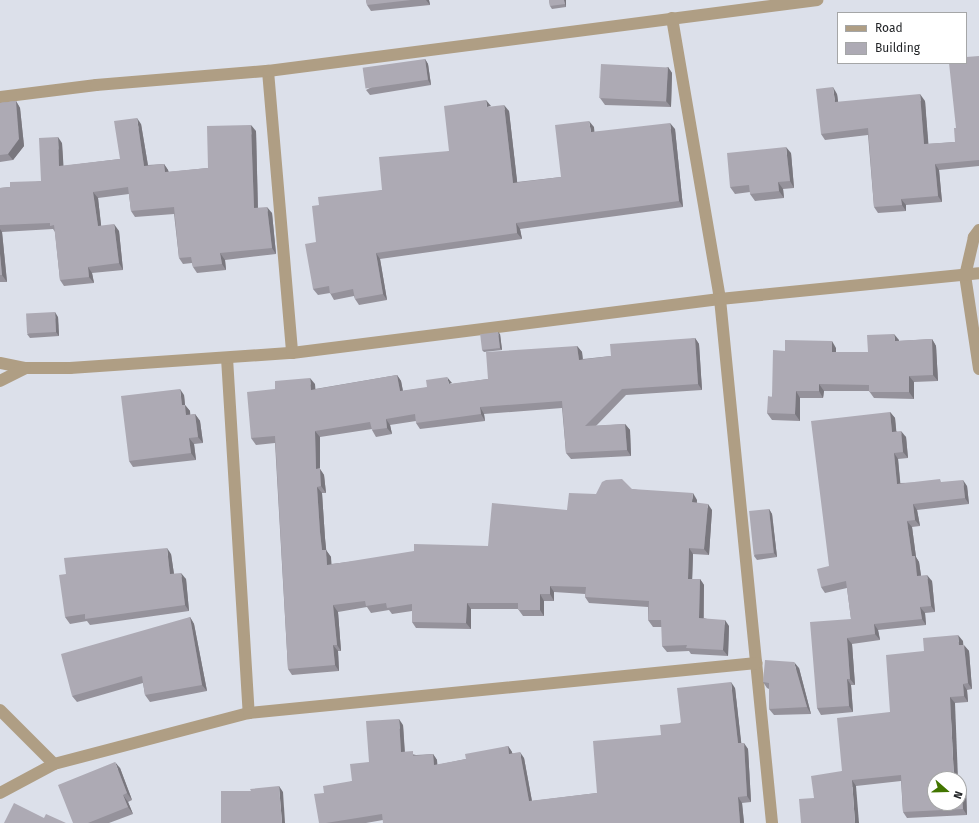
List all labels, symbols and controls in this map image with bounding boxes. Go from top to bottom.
legend [837,12,967,64]
text: Road [875,21,903,35]
text: Building [875,41,920,55]
north arrow [927,771,967,811]
text: N [950,789,965,801]

